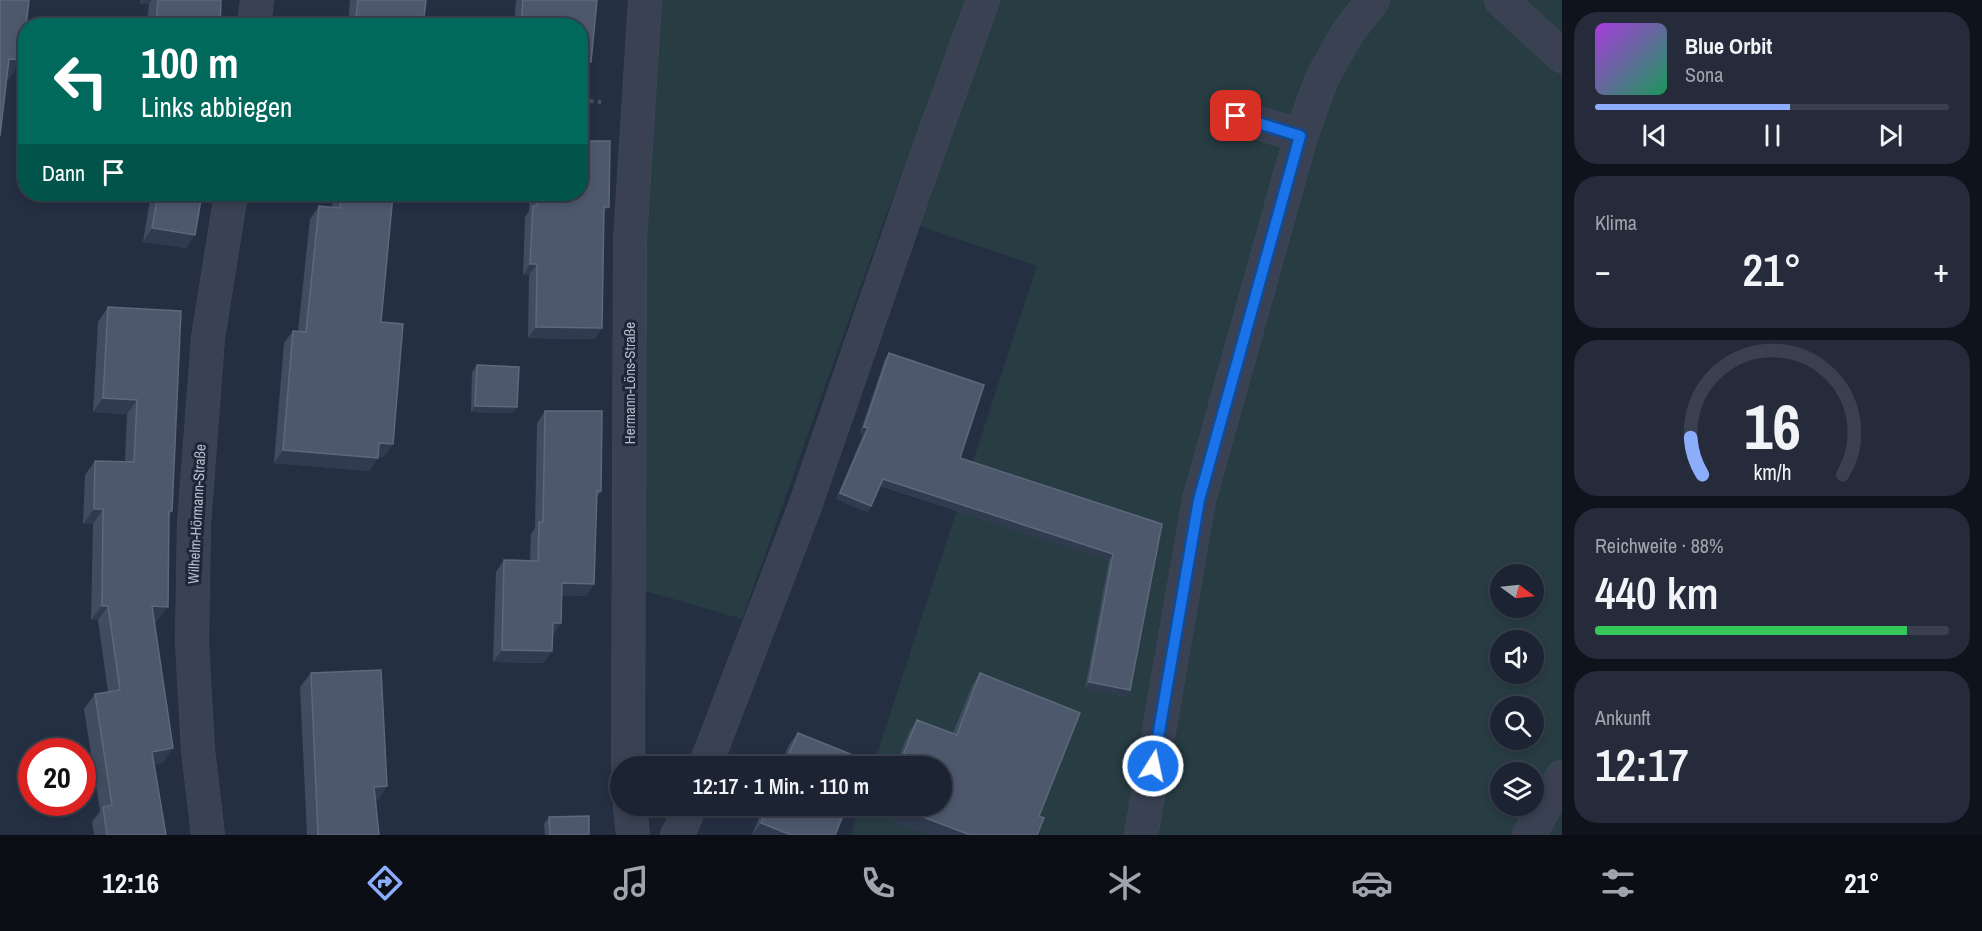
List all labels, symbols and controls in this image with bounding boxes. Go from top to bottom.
text: Blue Orbit [1685,31,1772,61]
text: 100 m [141,35,239,91]
icon: left [42,42,120,120]
text: Sona [1685,61,1723,88]
text: Links abbiegen [141,89,292,125]
pin [1210,90,1261,141]
icon: arrive [1219,99,1252,132]
icon: previous [1638,119,1671,152]
icon: pause [1756,119,1789,152]
icon: next [1874,119,1907,152]
icon: arrive [97,156,130,189]
text: Dann [42,158,85,188]
text: Klima [1595,209,1637,236]
text: 21° [1742,239,1802,300]
text: − [1595,248,1611,292]
text: + [1933,248,1949,292]
street label: Hermann-Löns-Straße [619,322,640,444]
text: 16 [1744,384,1800,468]
street label: Wilhelm-Hörmann-Straße [182,443,211,584]
text: km/h [1753,458,1791,487]
text: Reichweite · 88% [1595,532,1724,559]
text: 440 km [1595,562,1719,623]
north arrow [1490,564,1544,618]
map controls [1490,564,1544,816]
button: sound [1490,630,1544,684]
button: search [1490,696,1544,750]
text: Ankunft [1595,704,1651,731]
position arrow [1121,734,1185,798]
text: 12:17 [1595,734,1689,795]
speed limit sign: 20 [18,738,96,816]
button: layers [1490,762,1544,816]
text: 12:17 · 1 Min. · 110 m [693,771,869,801]
icon: directions [364,862,406,904]
icon: music [610,862,652,904]
icon: phone [857,862,899,904]
icon: climate [1104,862,1146,904]
icon: car [1351,862,1393,904]
icon: filters [1597,862,1639,904]
text: 12:16 [102,865,159,901]
text: 21° [1844,865,1880,901]

